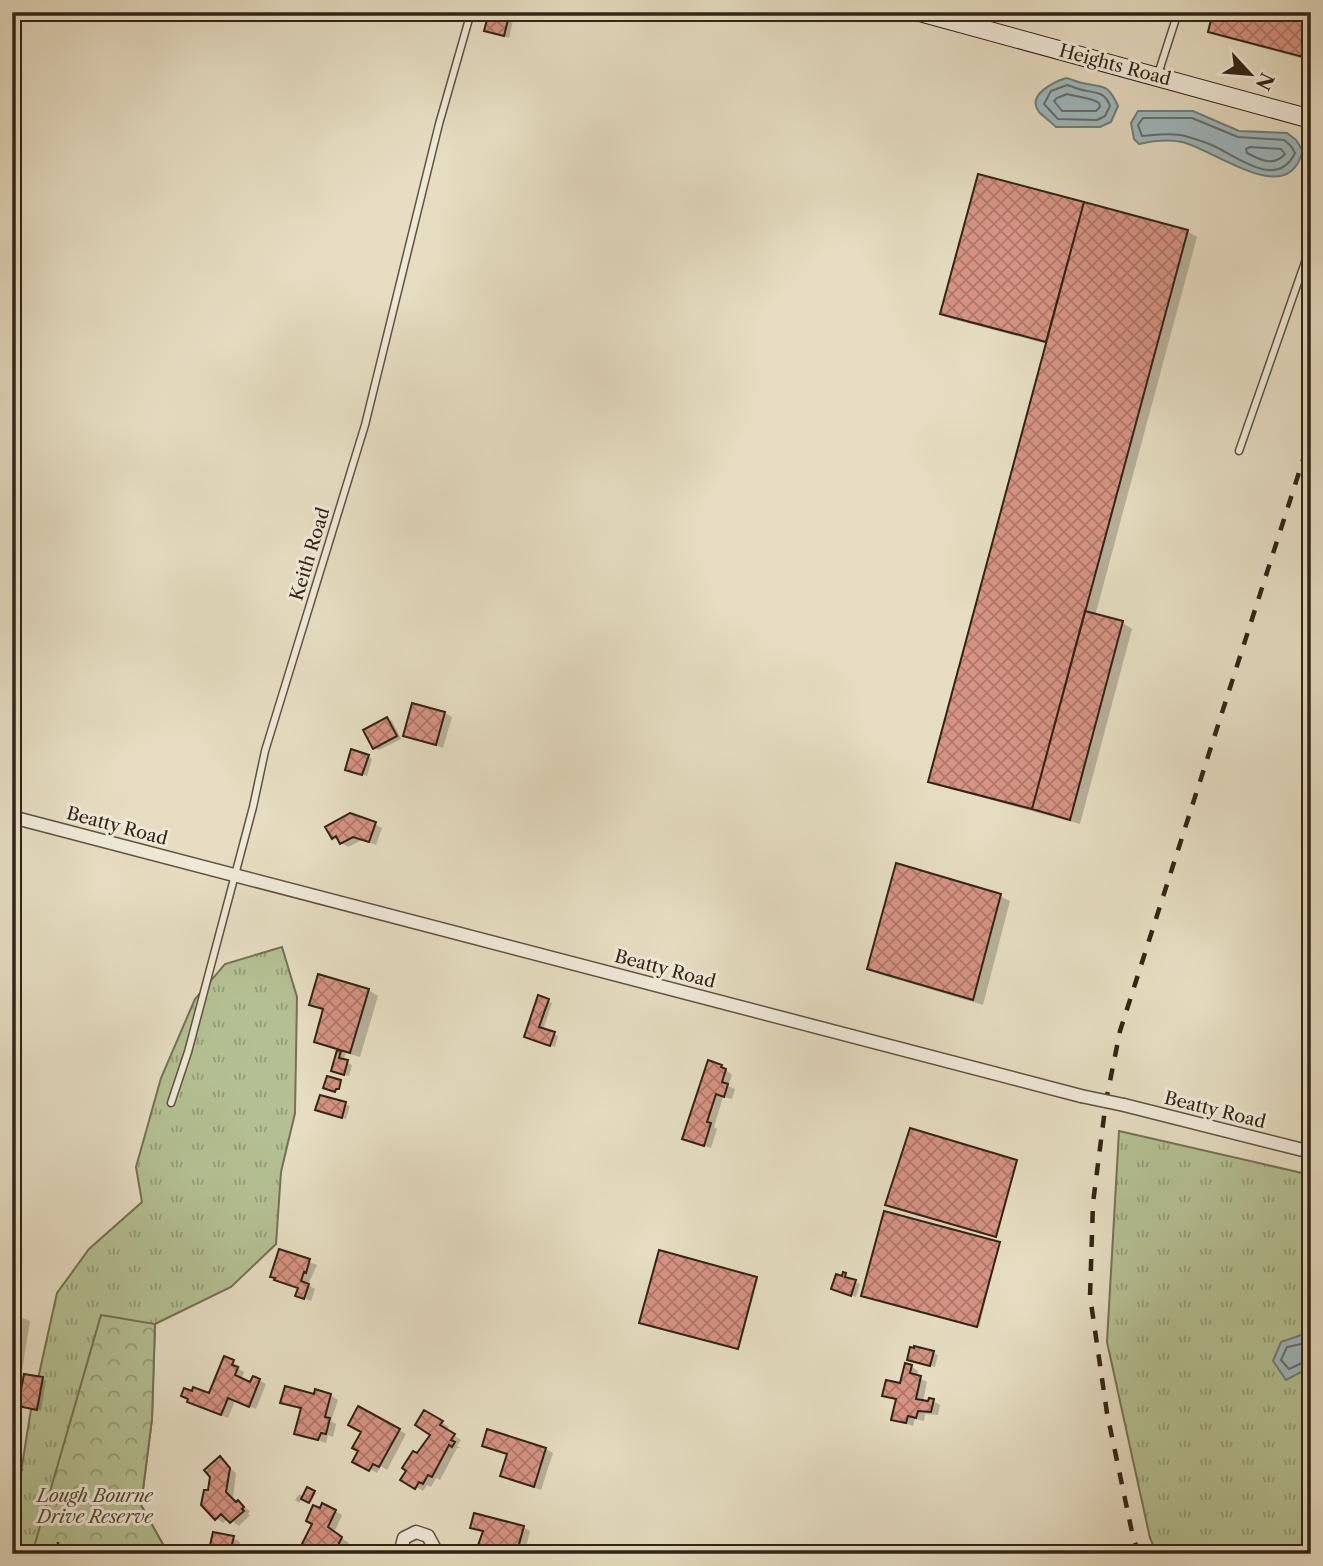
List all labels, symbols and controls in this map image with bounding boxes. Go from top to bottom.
north arrow [1214,38,1284,108]
street label: Heights Road [1057,40,1173,90]
text: N [1251,69,1279,94]
street label: Keith Road [285,505,335,603]
street label: Beatty Road [64,802,170,850]
street label: Beatty Road [612,945,718,993]
street label: Beatty Road [1162,1087,1268,1133]
park label: Lough Bourne Drive Reserve [35,1485,154,1528]

